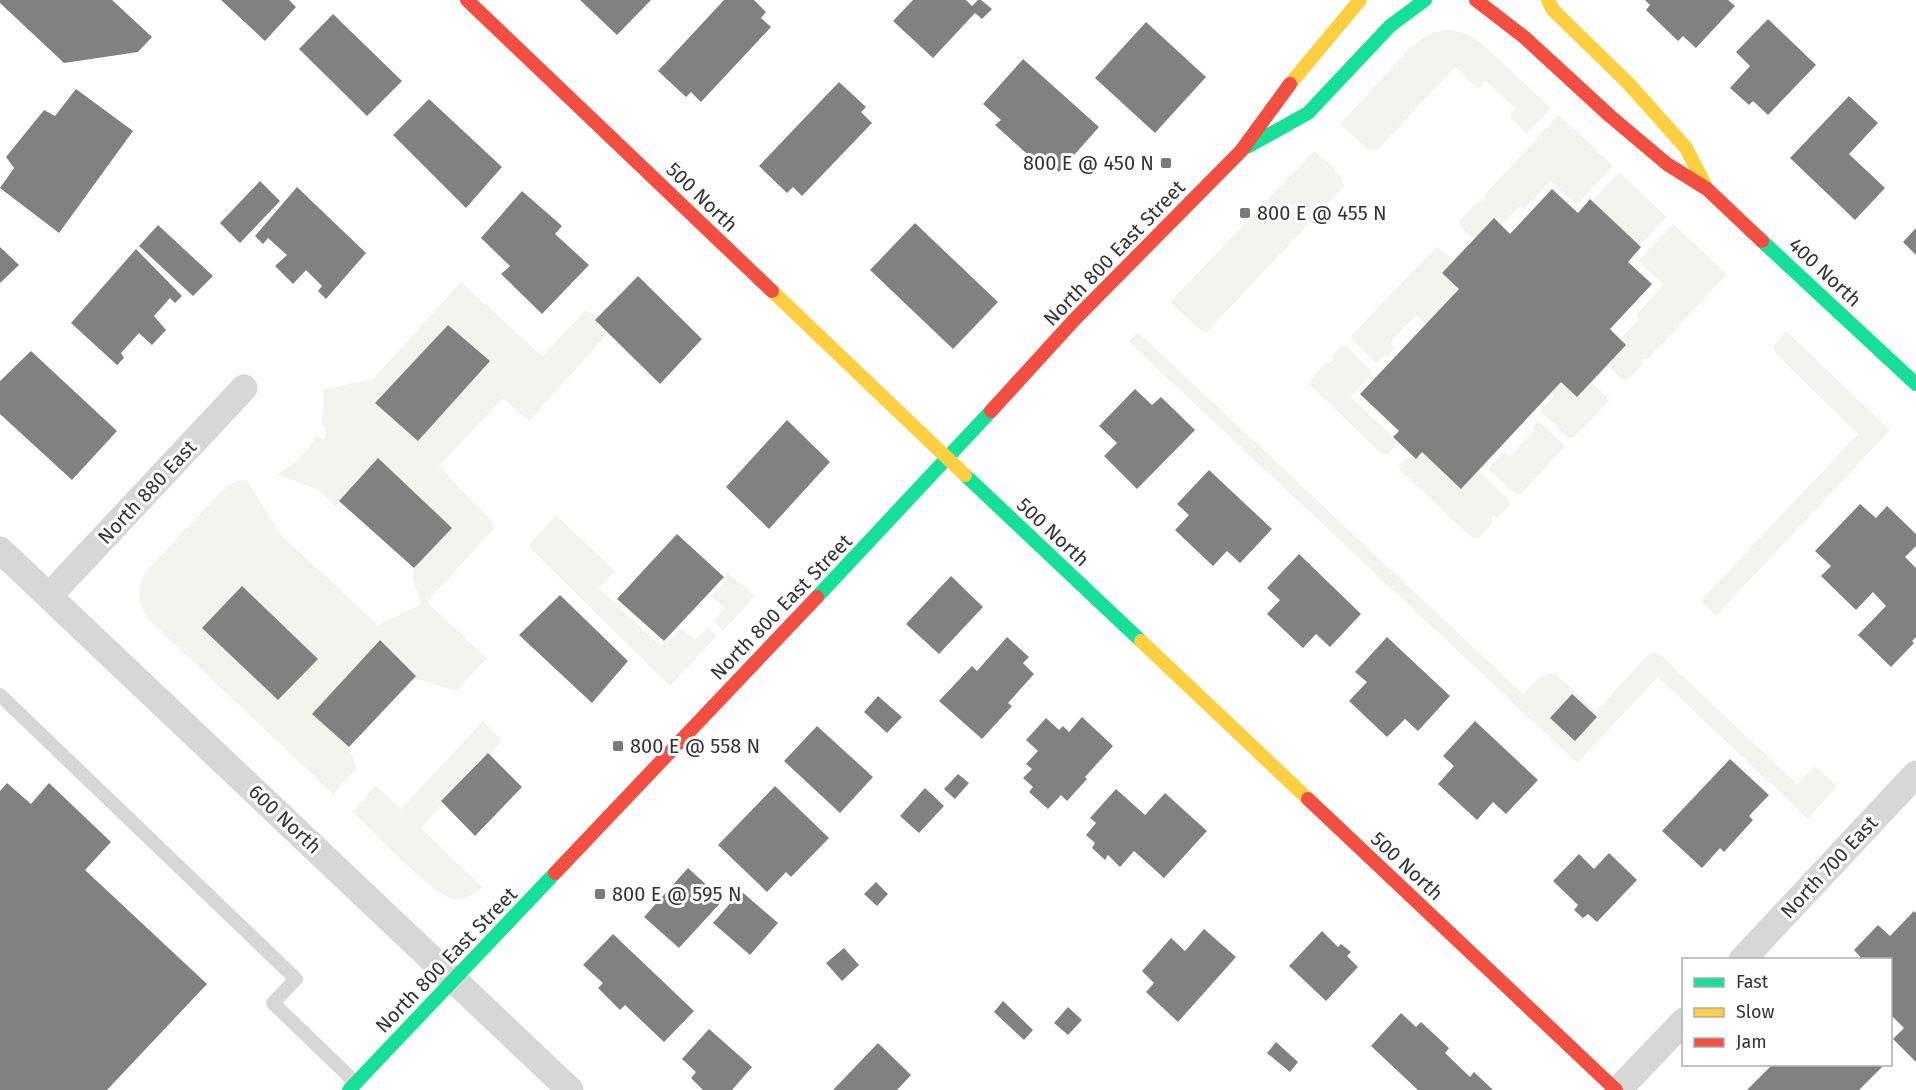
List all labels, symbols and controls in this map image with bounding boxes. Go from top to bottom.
place label: 800 E @ 450 N [1023,151,1154,175]
marker: 800 E @ 450 N [1159,156,1173,170]
street label: 500 North [661,157,743,237]
street label: North 800 East Street [1038,175,1190,331]
place label: 800 E @ 455 N [1257,201,1387,225]
marker: 800 E @ 455 N [1238,206,1252,220]
street label: 400 North [1784,232,1866,312]
street label: North 880 East [93,434,202,549]
street label: 500 North [1012,493,1094,571]
street label: North 800 East Street [705,529,857,685]
place label: 800 E @ 558 N [630,734,760,758]
marker: 800 E @ 558 N [611,739,625,753]
street label: 600 North [244,779,326,859]
street label: North 700 East [1775,810,1883,923]
street label: 500 North [1366,827,1448,905]
street label: North 800 East Street [370,882,522,1038]
place label: 800 E @ 595 N [612,882,742,906]
marker: 800 E @ 595 N [593,887,607,901]
legend [1682,958,1892,1066]
text: Fast [1736,971,1769,993]
text: Slow [1736,1001,1775,1023]
text: Jam [1736,1031,1767,1053]

